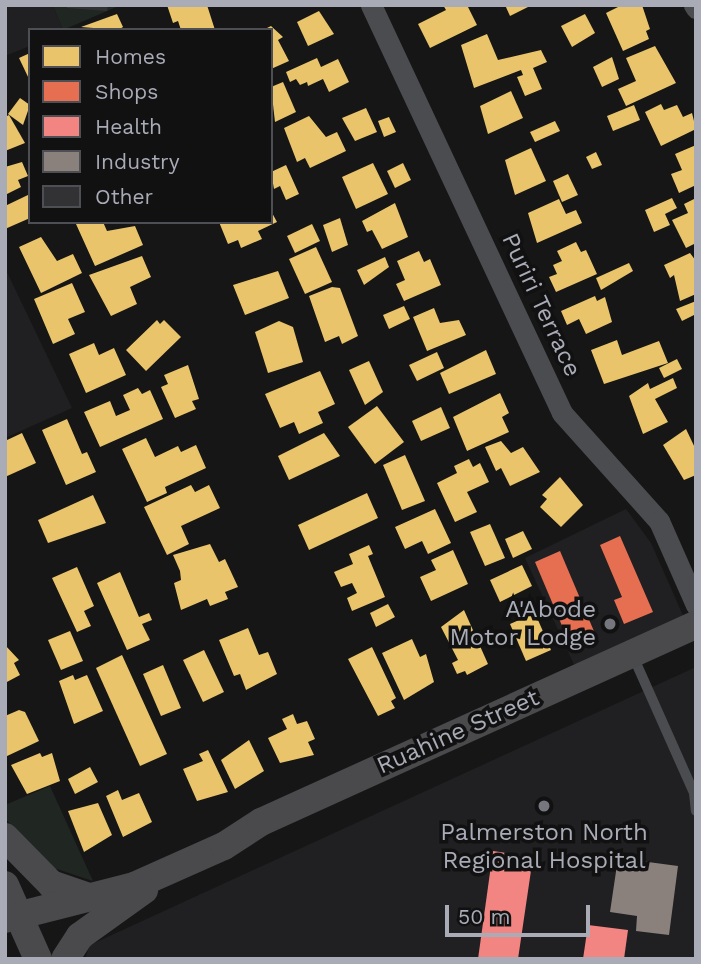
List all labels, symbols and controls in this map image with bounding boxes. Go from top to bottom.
legend [28,28,273,224]
text: Homes [95,44,166,69]
text: Shops [95,79,158,104]
text: Health [95,114,162,139]
text: Industry [95,149,180,174]
text: Other [95,184,153,209]
street label: Puriri Terrace [495,228,587,382]
place label: A'Abode Motor Lodge [449,596,596,652]
marker: A'Abode Motor Lodge [602,616,618,632]
street label: Ruahine Street [372,683,544,781]
marker: Palmerston North Regional Hospital [534,796,554,816]
place label: Palmerston North Regional Hospital [440,819,648,875]
scale bar [449,890,594,934]
text: 50 m [458,904,510,929]

